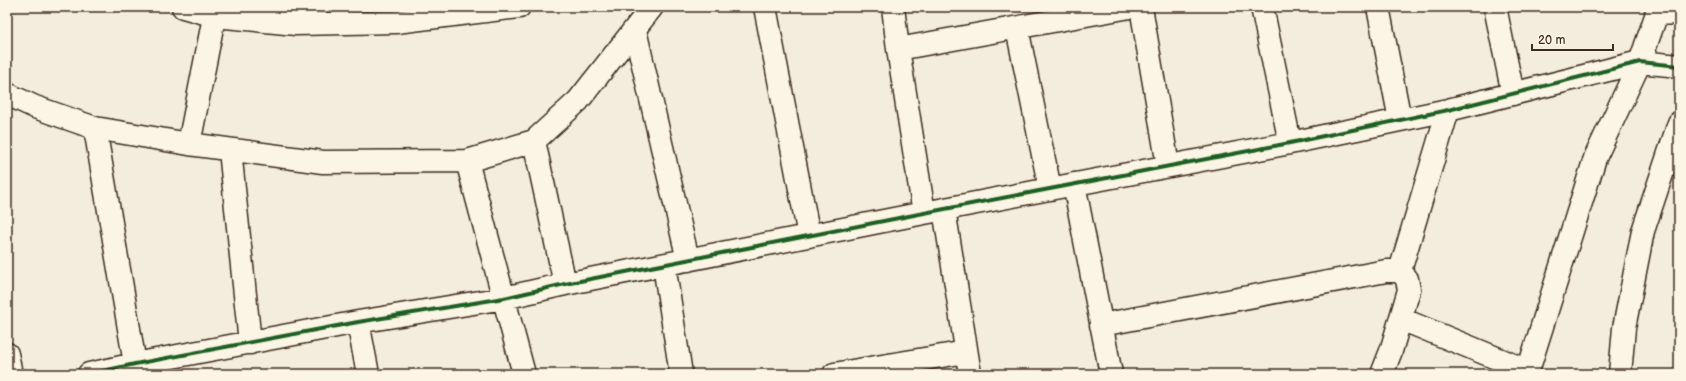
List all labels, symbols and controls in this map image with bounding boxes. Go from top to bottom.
scale bar [1532,26,1613,52]
text: 20 m [1538,33,1565,48]

